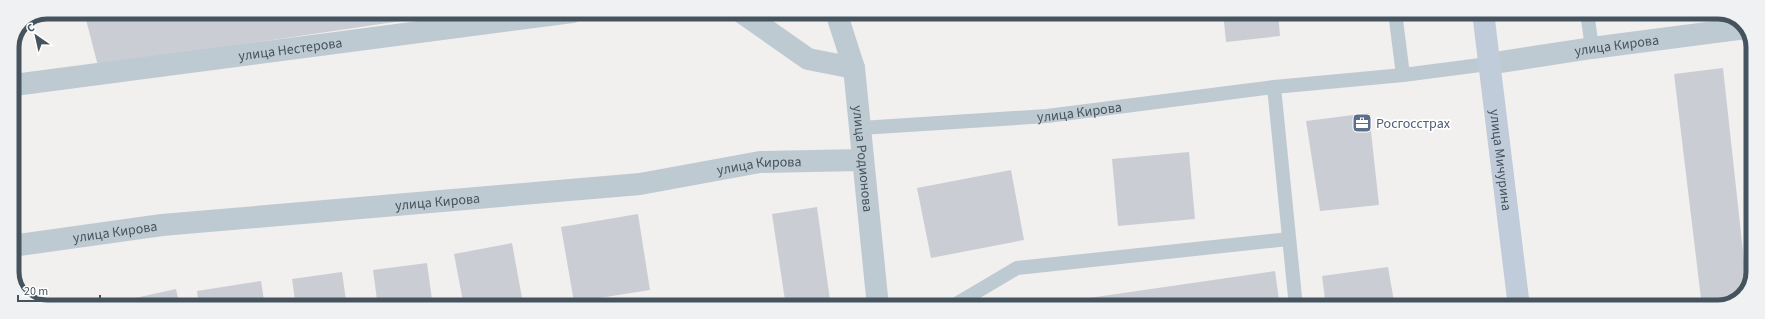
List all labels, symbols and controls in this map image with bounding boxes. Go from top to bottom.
north arrow [16,16,56,56]
text: С [24,20,38,36]
street label: улица Кирова [1573,30,1660,62]
street label: улица Нестерова [237,33,344,67]
street label: улица Кирова [1036,98,1123,128]
street label: улица Родионова [847,104,877,213]
street label: улица Мичурина [1484,108,1516,212]
office icon: Росгосстрах [1351,112,1373,134]
place label: Росгосстрах [1376,114,1451,134]
street label: улица Кирова [715,152,802,181]
street label: улица Кирова [394,189,481,216]
street label: улица Кирова [72,217,159,248]
scale bar [18,277,100,303]
text: 20 m [24,283,48,300]

